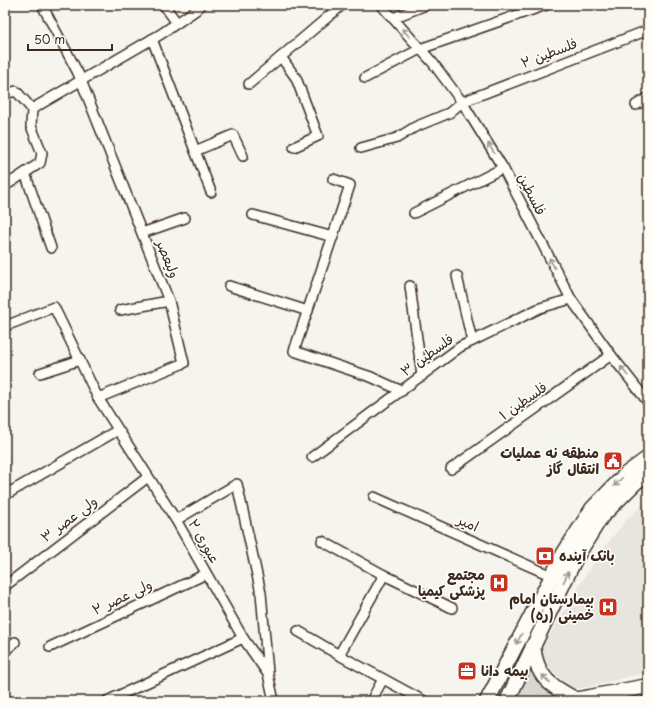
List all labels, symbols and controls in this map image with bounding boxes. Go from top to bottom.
scale bar [28,26,112,52]
one-way arrow [401,28,411,38]
text: 50 m [34,30,65,48]
street label: فلسطین ۲ [518,32,580,73]
one-way arrow [487,143,496,154]
street label: فلسطین [513,169,552,219]
street label: ولیعصر [151,236,186,281]
one-way arrow [548,258,555,270]
street label: فلسطین ۳ [396,328,458,381]
one-way arrow [619,366,628,377]
street label: فلسطین ۱ [494,376,551,425]
place label: منطقه نه عملیات انتقال گاز [500,442,599,479]
public building icon: منطقه نه عملیات انتقال گاز [602,450,624,472]
one-way arrow [613,477,623,487]
street label: ولی عصر ۳ [36,490,102,547]
street label: امیر [453,508,482,537]
street label: عبوری ۲ [183,515,226,567]
bank icon: بانک آینده [534,545,556,567]
place label: بانک آینده [559,545,615,566]
place label: مجتمع پزشکی کیمیا [418,564,485,601]
hospital icon: مجتمع پزشکی کیمیا [488,572,510,594]
one-way arrow [563,572,570,584]
street label: ولی عصر ۲ [88,573,155,620]
place label: بیمارستان امام خمینی (ره) [509,588,594,625]
hospital icon: بیمارستان امام خمینی (ره) [597,596,619,618]
one-way arrow [514,632,522,644]
office icon: بیمه دانا [456,660,478,682]
place label: بیمه دانا [481,660,528,681]
one-way arrow [542,674,551,684]

